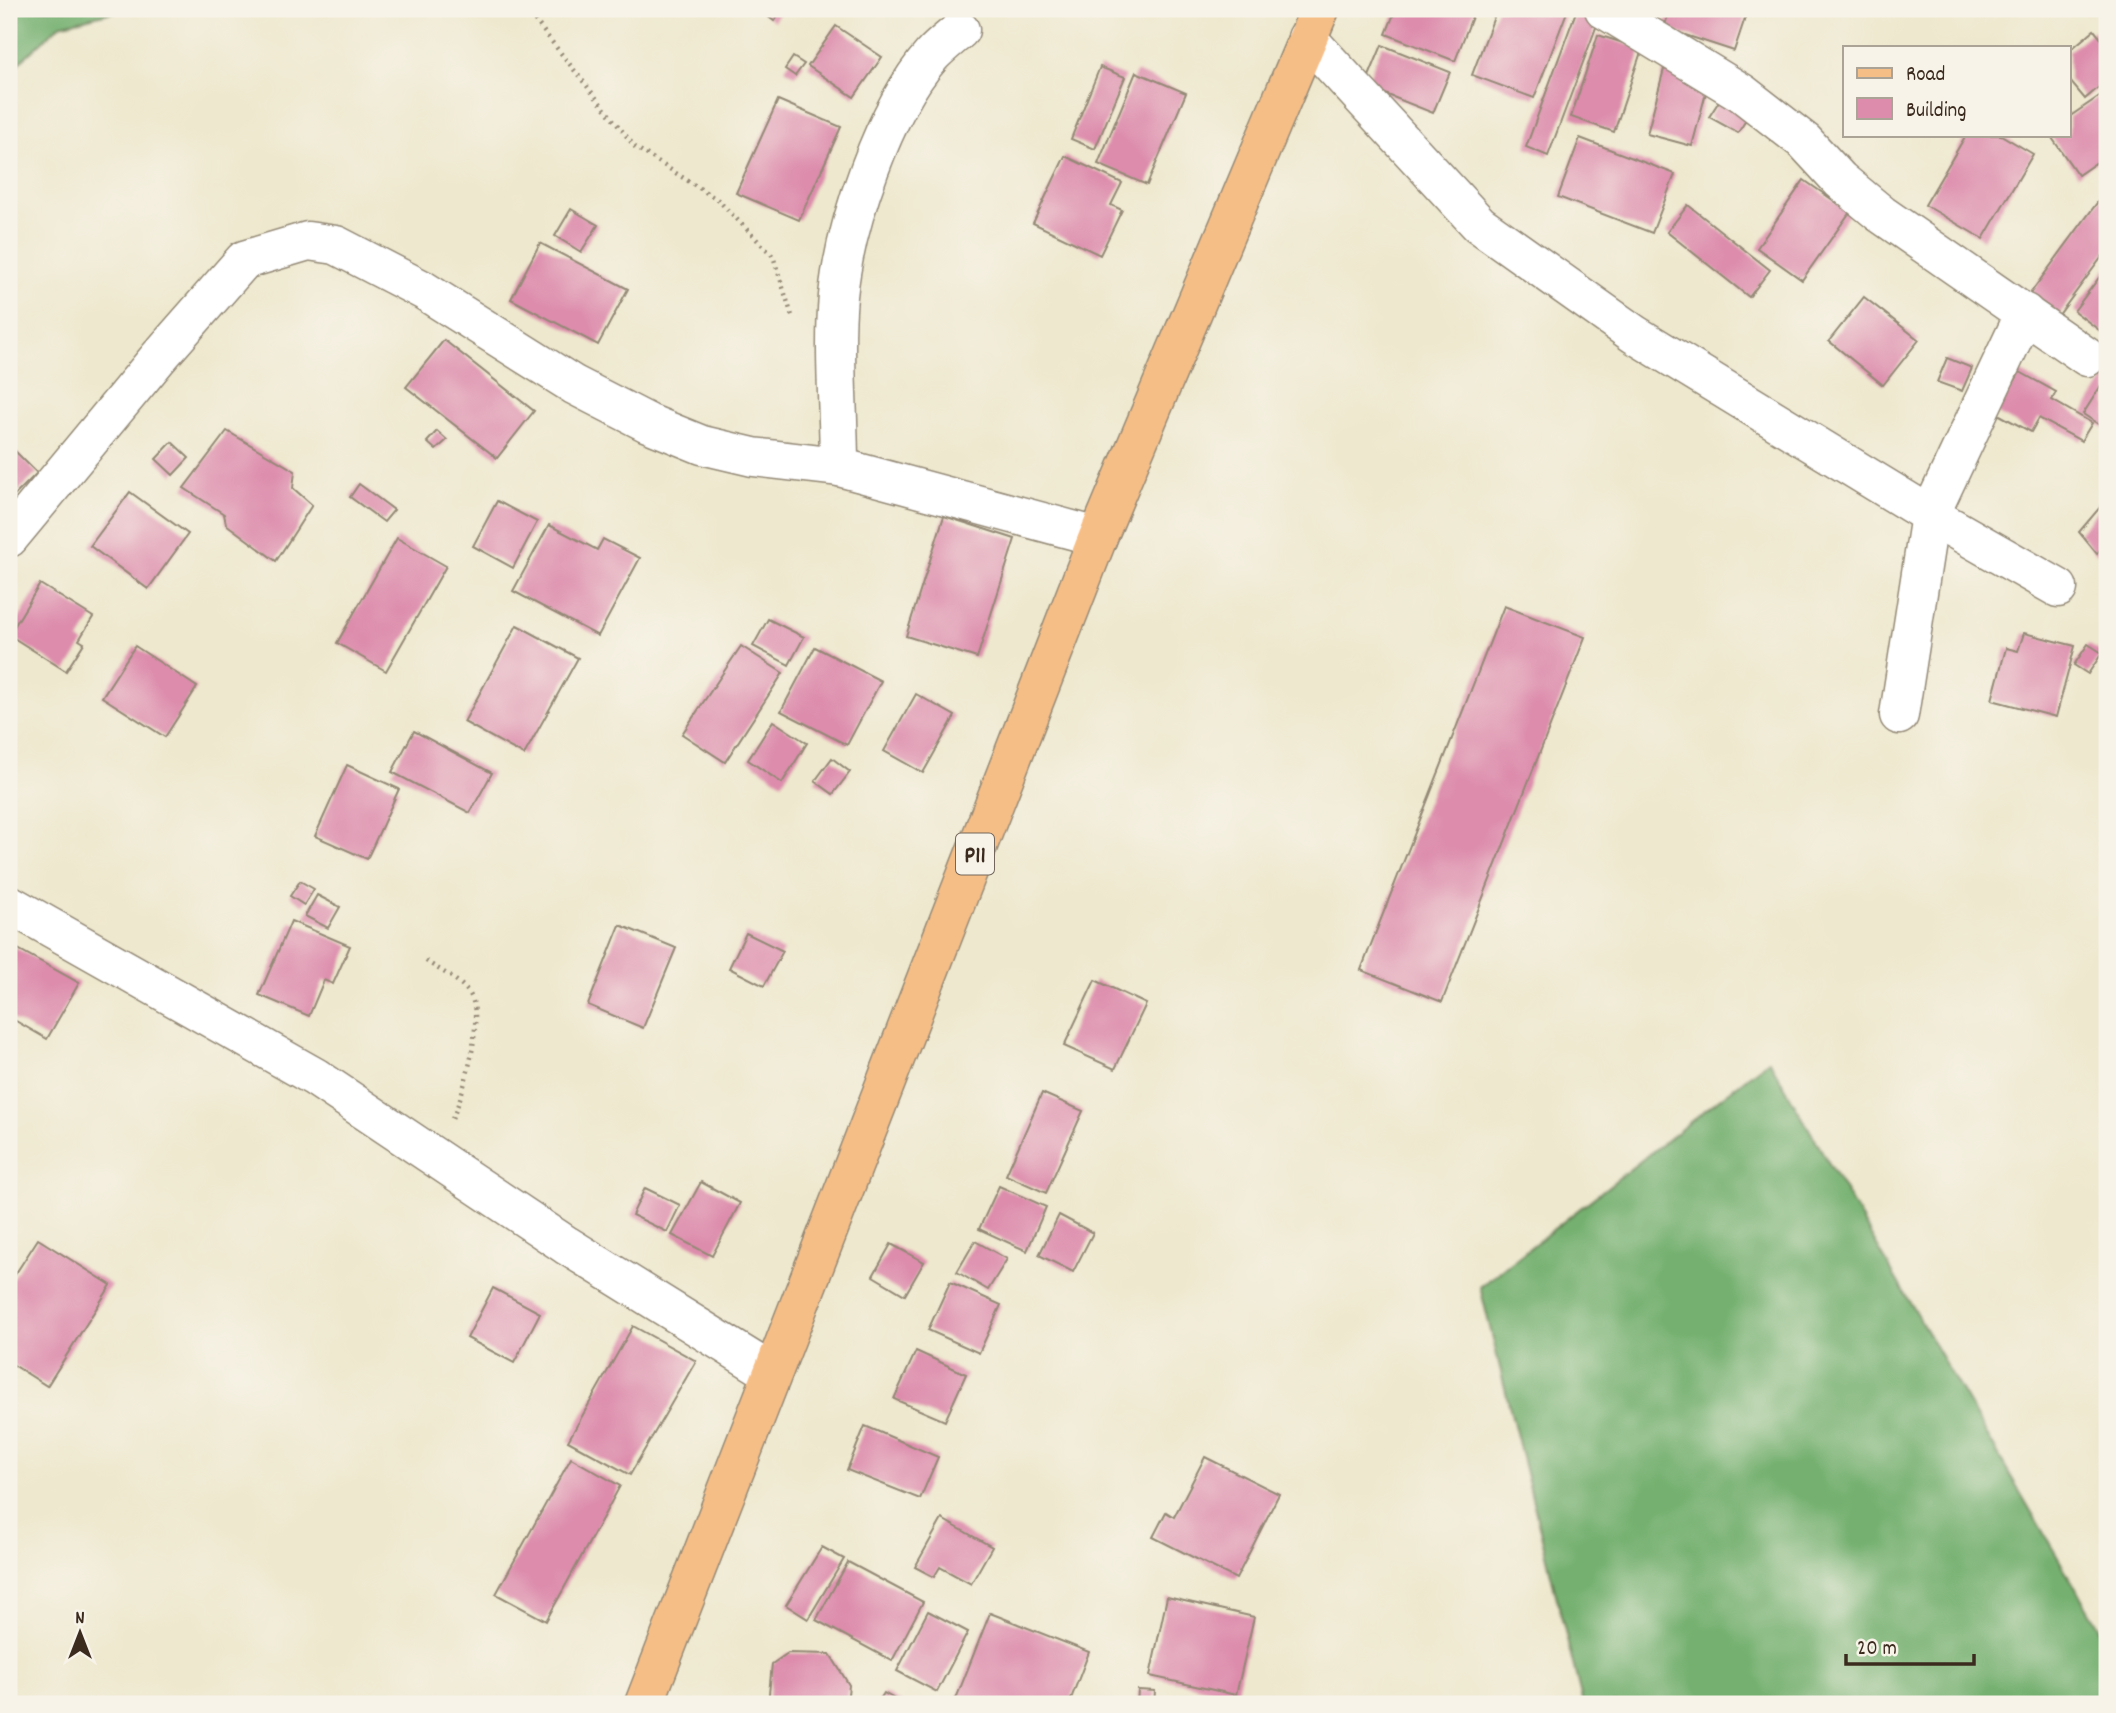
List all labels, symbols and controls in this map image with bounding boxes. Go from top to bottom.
legend [1843,46,2070,136]
text: Road [1906,61,1945,91]
text: Building [1906,97,1966,127]
road number: P11 [956,834,994,874]
north arrow [46,1598,116,1668]
text: N [75,1606,85,1633]
scale bar [1846,1622,1974,1666]
text: 20 m [1857,1635,1897,1665]

